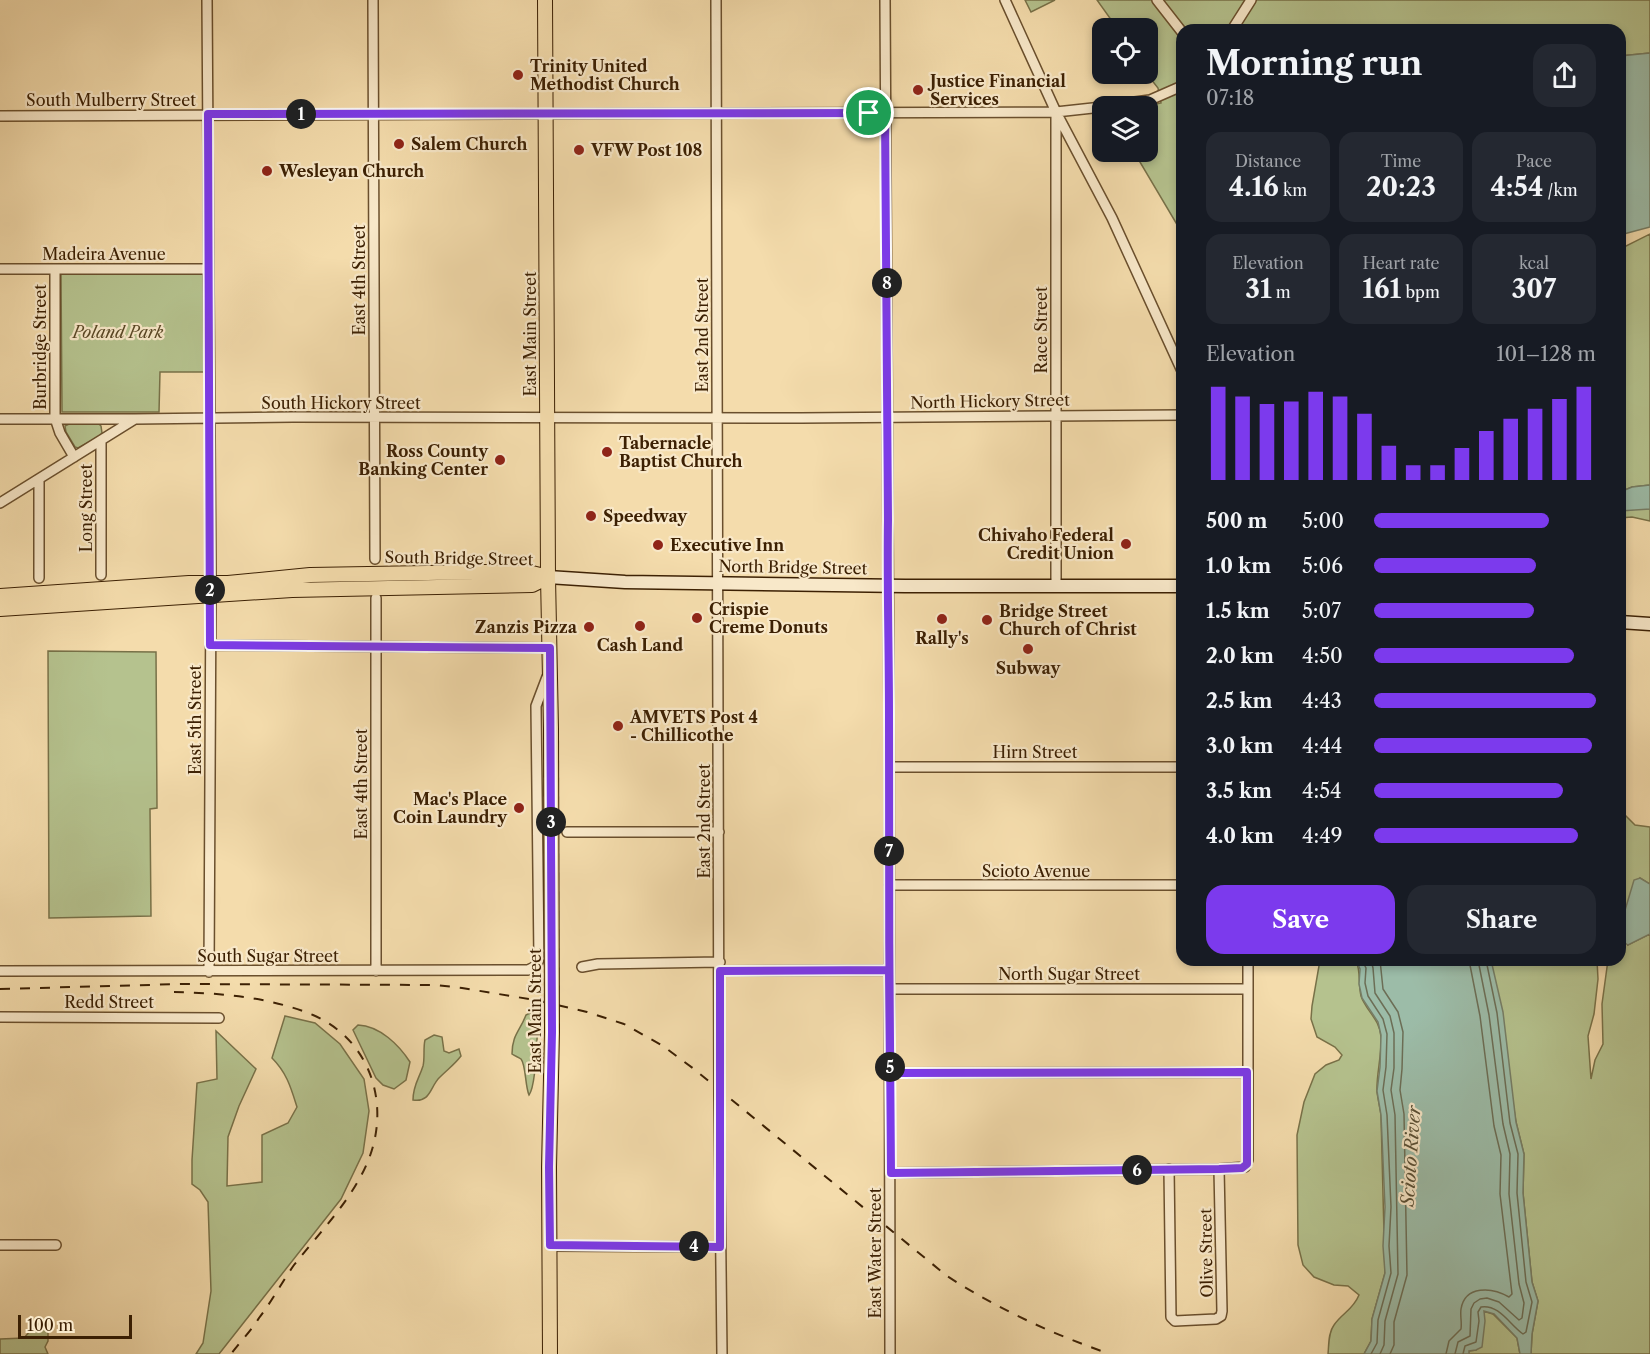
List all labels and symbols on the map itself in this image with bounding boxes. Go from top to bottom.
place label: Trinity United Methodist Church [530,56,680,94]
marker: Trinity United Methodist Church [511,68,525,82]
place label: Justice Financial Services [927,71,1066,109]
marker: Justice Financial Services [911,83,925,97]
pin [843,87,894,138]
street label: South Mulberry Street [26,90,196,110]
pin: 1 [286,99,316,129]
place label: Salem Church [411,134,527,154]
marker: Salem Church [392,137,406,151]
place label: VFW Post 108 [590,140,703,160]
marker: VFW Post 108 [572,143,586,157]
place label: Wesleyan Church [278,161,424,181]
marker: Wesleyan Church [260,164,274,178]
street label: East 4th Street [349,224,369,335]
street label: Madeira Avenue [42,244,166,264]
pin: 8 [872,268,902,298]
street label: East Main Street [520,271,540,397]
street label: East 2nd Street [692,277,712,392]
street label: Burbridge Street [30,284,50,410]
street label: Race Street [1031,286,1051,374]
park label: Poland Park [71,322,164,342]
street label: North Hickory Street [910,390,1070,412]
street label: South Hickory Street [261,393,421,413]
place label: Tabernacle Baptist Church [619,433,743,471]
place label: Ross County Banking Center [358,441,489,479]
marker: Tabernacle Baptist Church [600,445,614,459]
marker: Ross County Banking Center [493,453,507,467]
street label: Long Street [76,463,96,552]
place label: Speedway [603,506,688,526]
marker: Speedway [584,509,598,523]
place label: Chivaho Federal Credit Union [978,525,1114,563]
place label: Executive Inn [670,535,784,555]
marker: Chivaho Federal Credit Union [1119,537,1133,551]
marker: Executive Inn [651,538,665,552]
street label: South Bridge Street [385,547,534,569]
street label: North Bridge Street [718,556,868,578]
pin: 2 [195,575,225,605]
place label: Crispie Creme Donuts [709,599,828,637]
place label: Bridge Street Church of Christ [999,601,1137,639]
marker: Crispie Creme Donuts [690,611,704,625]
marker: Rally's [935,612,949,626]
marker: Bridge Street Church of Christ [980,613,994,627]
place label: Zanzis Pizza [475,617,578,637]
marker: Cash Land [633,619,647,633]
marker: Zanzis Pizza [582,620,596,634]
place label: Rally's [915,628,969,648]
place label: Cash Land [597,635,684,655]
marker: Subway [1021,642,1035,656]
place label: Subway [996,658,1061,678]
street label: East 5th Street [185,665,205,775]
place label: AMVETS Post 4 - Chillicothe [629,707,758,745]
marker: AMVETS Post 4 - Chillicothe [611,719,625,733]
street label: East 4th Street [351,728,371,839]
street label: Hirn Street [993,742,1078,762]
street label: East 2nd Street [694,763,714,878]
place label: Mac's Place Coin Laundry [393,789,508,827]
marker: Mac's Place Coin Laundry [512,801,526,815]
pin: 3 [536,807,566,837]
pin: 7 [874,836,904,866]
street label: Scioto Avenue [982,861,1090,881]
street label: South Sugar Street [197,946,339,966]
street label: East Main Street [525,948,545,1074]
street label: North Sugar Street [998,964,1140,984]
street label: Redd Street [64,992,154,1012]
pin: 5 [875,1052,905,1082]
water label: Scioto River [1396,1103,1426,1208]
pin: 6 [1122,1155,1152,1185]
street label: East Water Street [865,1187,885,1318]
street label: Olive Street [1195,1208,1217,1298]
pin: 4 [679,1231,709,1261]
scale bar [18,1312,132,1340]

